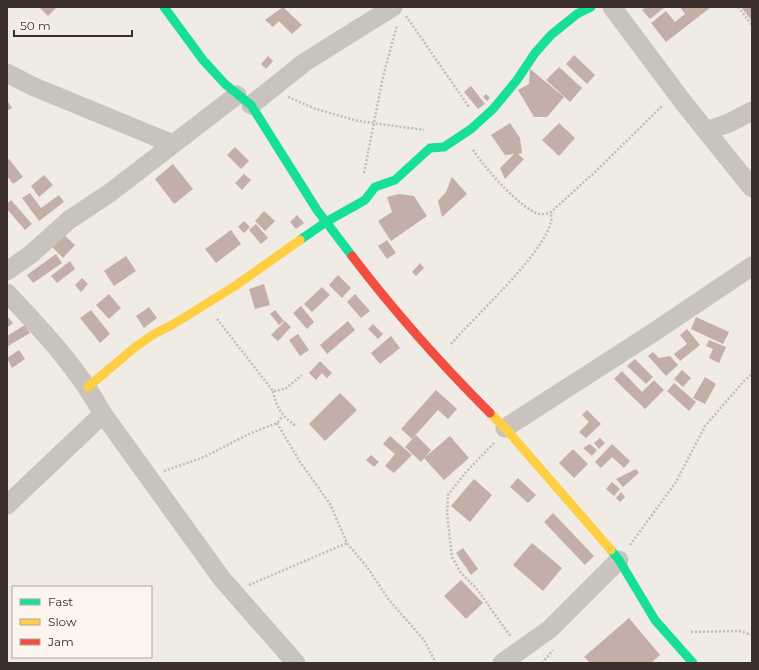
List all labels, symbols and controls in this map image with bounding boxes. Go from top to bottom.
scale bar [14,12,132,38]
text: 50 m [20,18,51,33]
legend [12,586,152,658]
text: Fast [48,594,73,609]
text: Slow [48,614,77,629]
text: Jam [47,634,74,649]

